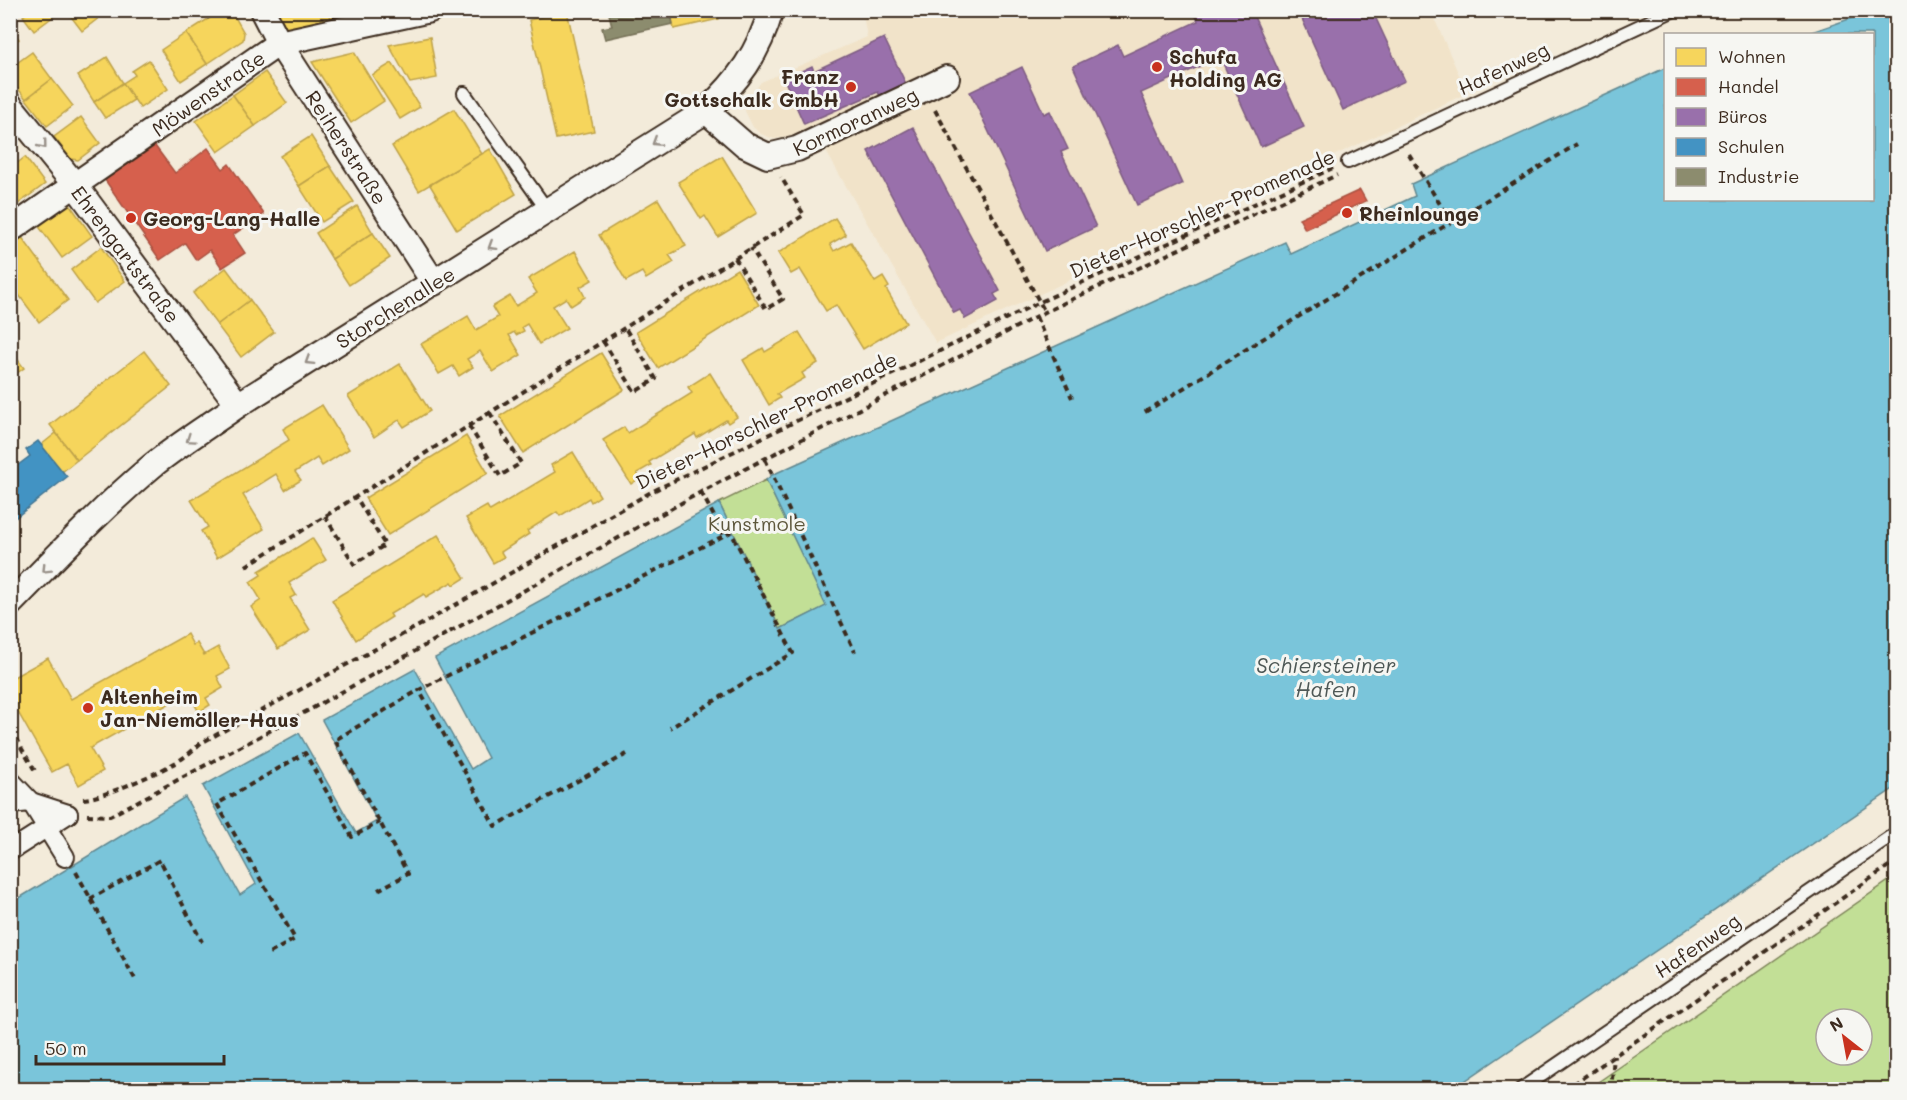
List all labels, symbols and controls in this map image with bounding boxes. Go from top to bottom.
legend [1664,33,1874,201]
street label: Hafenweg [1453,36,1553,100]
place label: Schufa Holding AG [1169,43,1282,92]
street label: Möwenstraße [146,44,270,142]
text: Wohnen [1718,44,1786,68]
marker: Schufa Holding AG [1150,60,1164,74]
place label: Franz Gottschalk GmbH [664,63,839,112]
text: Handel [1718,74,1779,98]
marker: Franz Gottschalk GmbH [844,80,858,94]
street label: Kormoranweg [788,81,922,161]
street label: Reiherstraße [300,85,394,209]
text: Büros [1718,104,1767,128]
text: Schulen [1718,134,1784,158]
one-way arrow [652,135,663,146]
one-way arrow [35,138,46,149]
street label: Dieter-Horschler-Promenade [1065,143,1339,283]
text: Industrie [1718,164,1799,188]
street label: Ehrengartstraße [66,180,186,328]
place label: Rheinlounge [1359,200,1479,226]
place label: Georg-Lang-Halle [143,205,320,231]
marker: Rheinlounge [1340,206,1354,220]
marker: Georg-Lang-Halle [124,211,138,225]
one-way arrow [487,239,498,250]
street label: Storchenallee [331,260,459,354]
street label: Dieter-Horschler-Promenade [631,345,901,495]
one-way arrow [304,354,315,365]
one-way arrow [186,432,197,443]
park label: Kunstmole [708,510,806,536]
one-way arrow [42,561,53,572]
water label: Schiersteiner Hafen [1256,651,1396,702]
place label: Altenheim Jan-Niemöller-Haus [100,683,299,732]
marker: Altenheim Jan-Niemöller-Haus [81,701,95,715]
street label: Hafenweg [1649,907,1745,983]
north arrow [1814,1007,1874,1067]
text: N [1825,1012,1847,1036]
scale bar [36,1028,224,1066]
text: 50 m [45,1036,87,1060]

